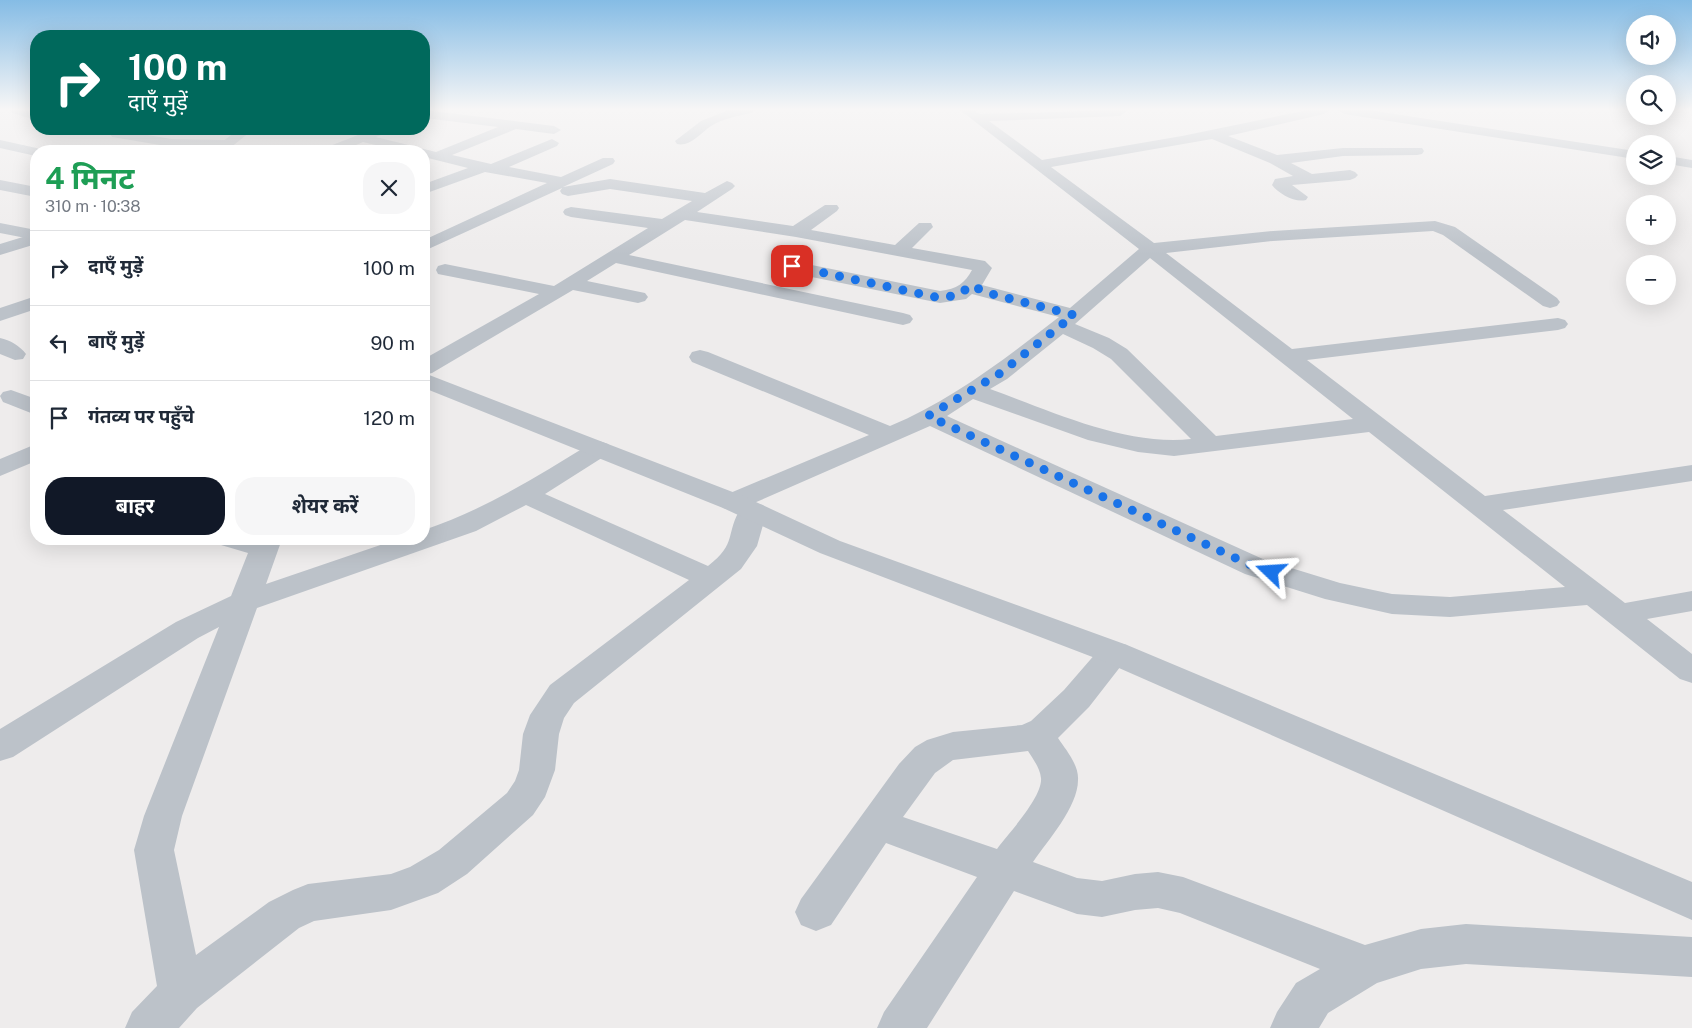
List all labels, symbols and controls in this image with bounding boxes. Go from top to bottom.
map controls [1626,15,1676,305]
button: sound [1626,15,1676,65]
text: 100 m [128,47,227,88]
icon: right [45,50,110,115]
button: search [1626,75,1676,125]
text: दाएँ मुड़ें [128,89,188,115]
button: layers [1626,135,1676,185]
text: 4 मिनट [45,160,134,196]
button: close [363,162,415,214]
button: + [1626,195,1676,245]
text: 310 m · 10:38 [45,197,141,216]
pin [771,245,813,287]
icon: arrive [778,252,806,280]
icon: right [45,254,73,282]
text: दाएँ मुड़ें [88,255,143,277]
button: − [1626,255,1676,305]
text: 100 m [363,257,415,279]
icon: left [45,329,73,357]
text: बाएँ मुड़ें [88,330,144,352]
text: 90 m [371,332,415,354]
icon: arrive [45,404,73,432]
text: गंतव्य पर पहुँचे [88,405,194,427]
text: 120 m [363,407,415,429]
button: बाहर [45,477,225,535]
button: शेयर करें [235,477,415,535]
position arrow [1244,545,1296,597]

